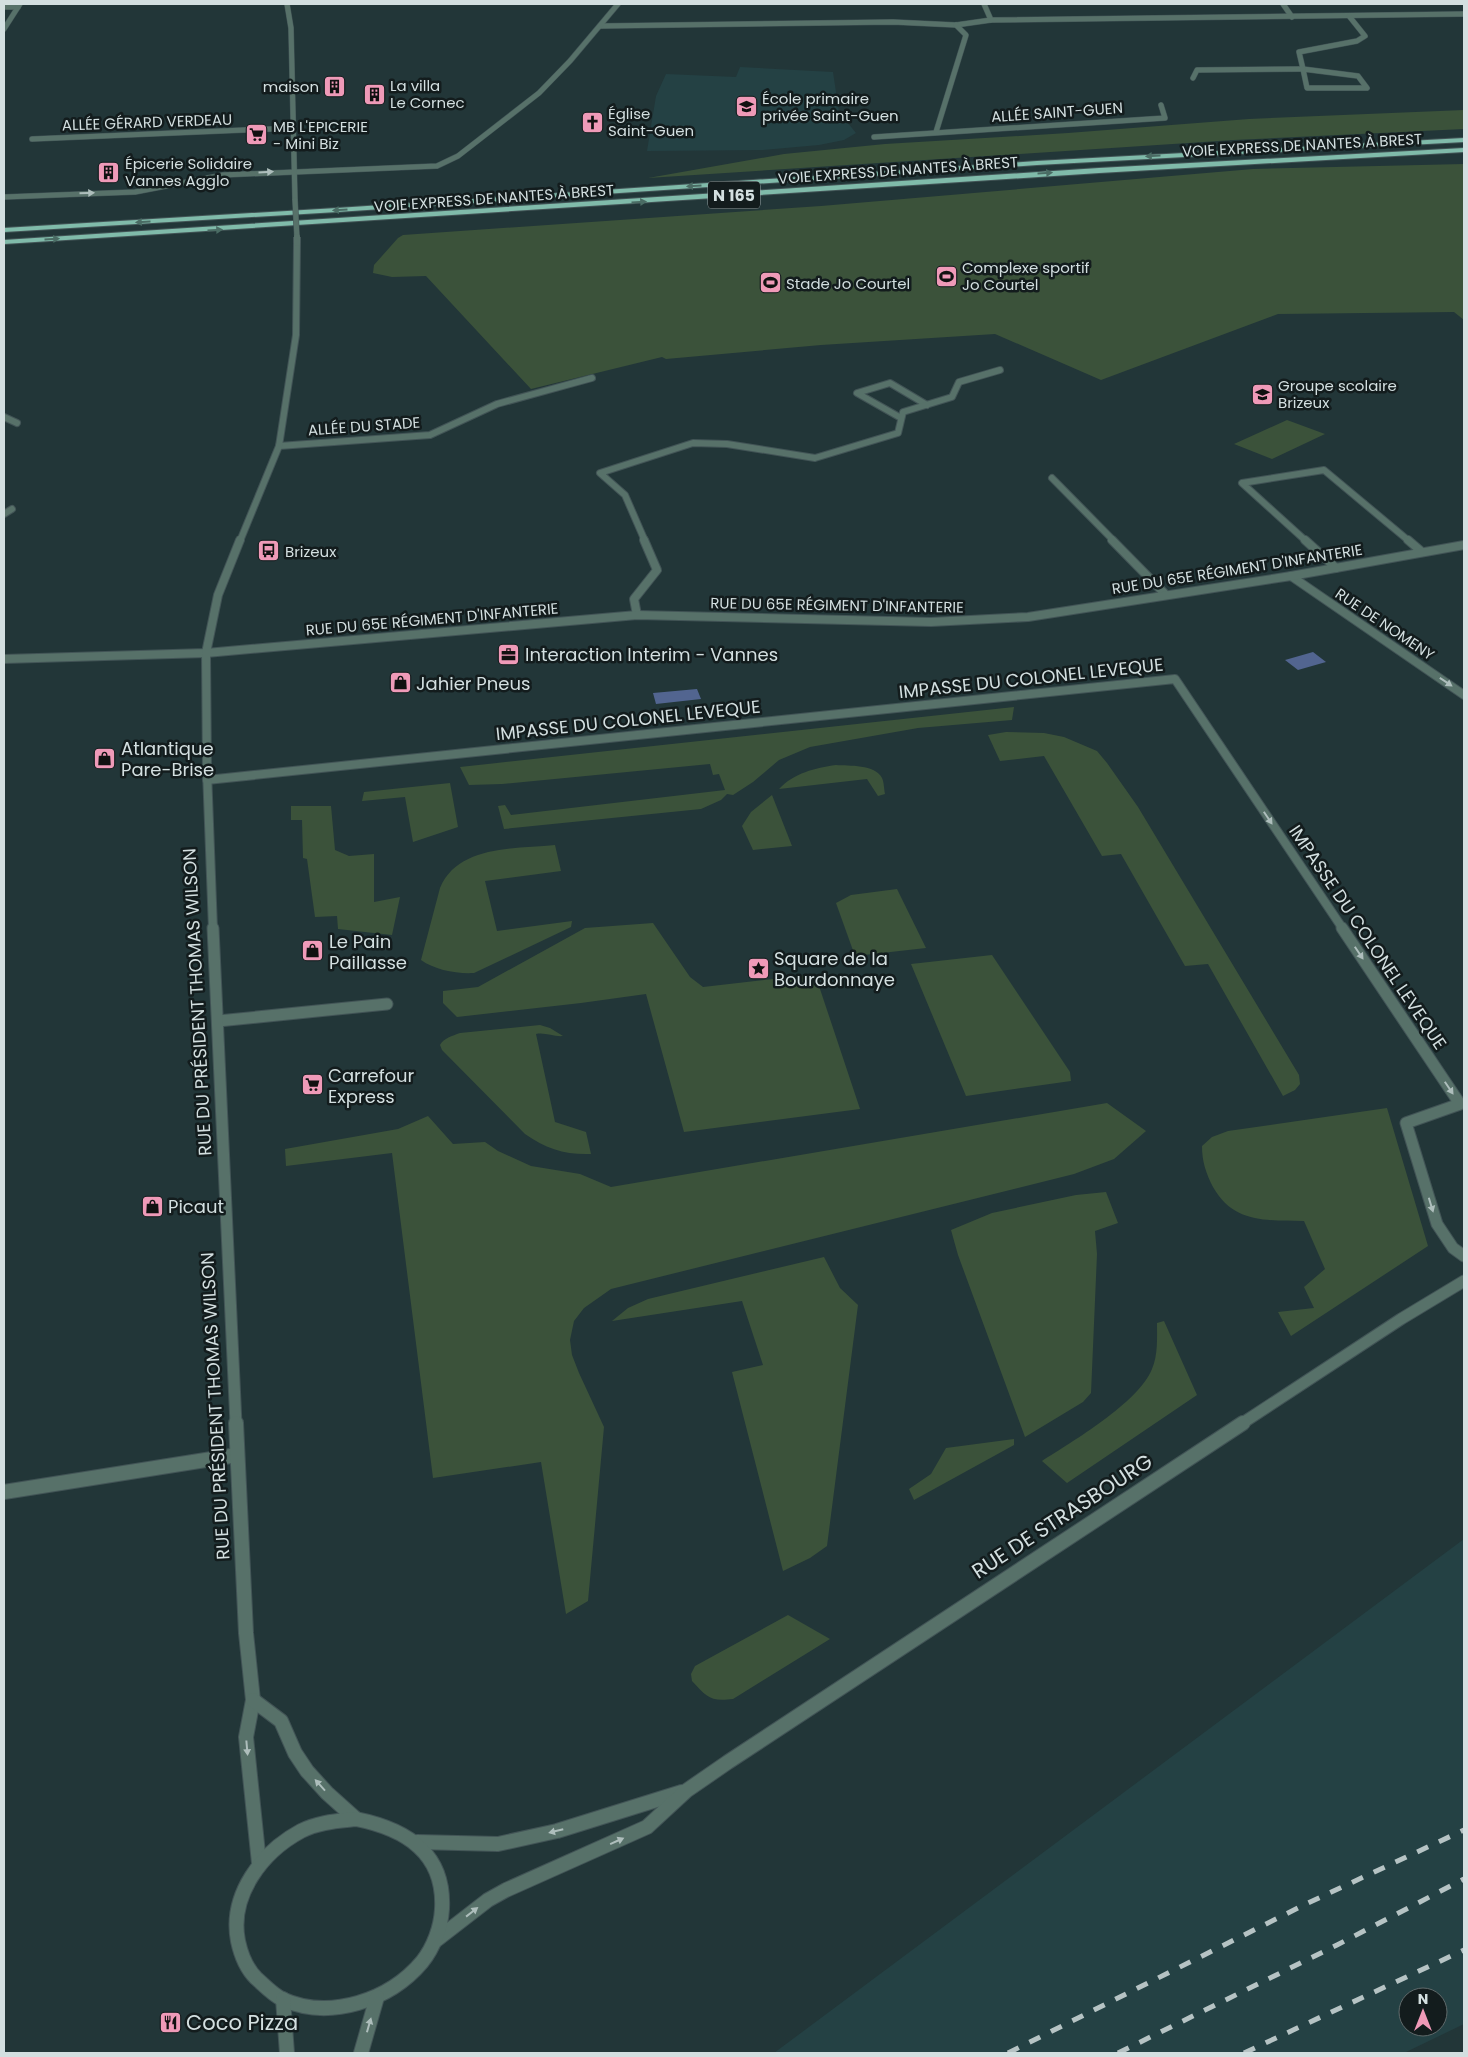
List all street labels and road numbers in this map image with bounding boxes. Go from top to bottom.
street label: ALLÉE SAINT-GUEN [990,97,1124,127]
street label: ALLÉE GÉRARD VERDEAU [62,109,232,135]
street label: VOIE EXPRESS DE NANTES À BREST [1181,128,1423,162]
street label: VOIE EXPRESS DE NANTES À BREST [777,151,1019,189]
street label: VOIE EXPRESS DE NANTES À BREST [373,179,615,217]
road number: N 165 [708,182,760,208]
street label: ALLÉE DU STADE [307,412,421,440]
street label: RUE DU 65E RÉGIMENT D'INFANTERIE [1110,539,1364,599]
street label: RUE DE NOMENY [1331,583,1439,665]
street label: RUE DU 65E RÉGIMENT D'INFANTERIE [710,592,964,618]
street label: RUE DU 65E RÉGIMENT D'INFANTERIE [305,597,559,641]
street label: IMPASSE DU COLONEL LEVEQUE [898,652,1164,704]
street label: IMPASSE DU COLONEL LEVEQUE [495,694,761,746]
street label: IMPASSE DU COLONEL LEVEQUE [1283,820,1453,1054]
street label: RUE DU PRÉSIDENT THOMAS WILSON [176,848,218,1156]
street label: RUE DU PRÉSIDENT THOMAS WILSON [194,1252,236,1560]
street label: RUE DE STRASBOURG [966,1447,1158,1585]

